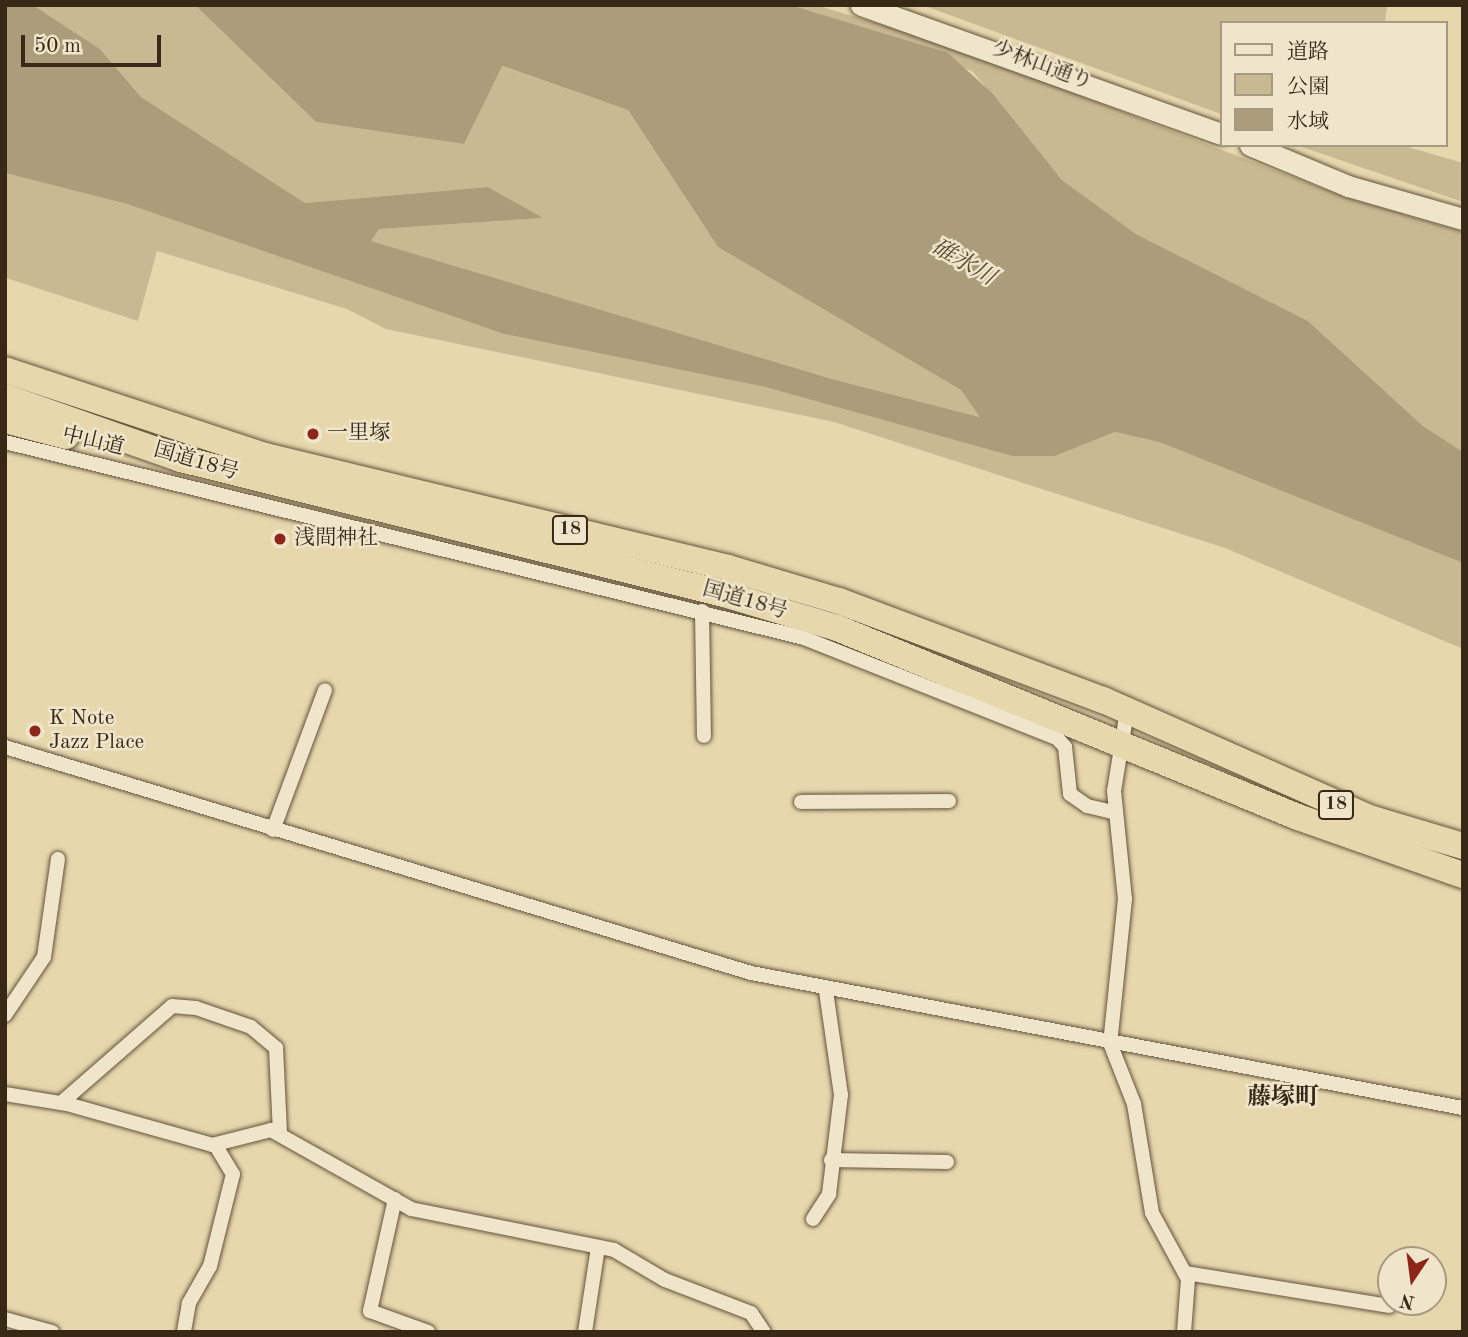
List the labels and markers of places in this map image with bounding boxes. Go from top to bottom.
place label: 一里塚 [327,421,390,447]
marker: 一里塚 [305,426,321,442]
place label: 浅間神社 [294,526,378,552]
marker: 浅間神社 [272,531,288,547]
place label: K Note Jazz Place [49,706,144,756]
marker: K Note Jazz Place [27,723,43,739]

